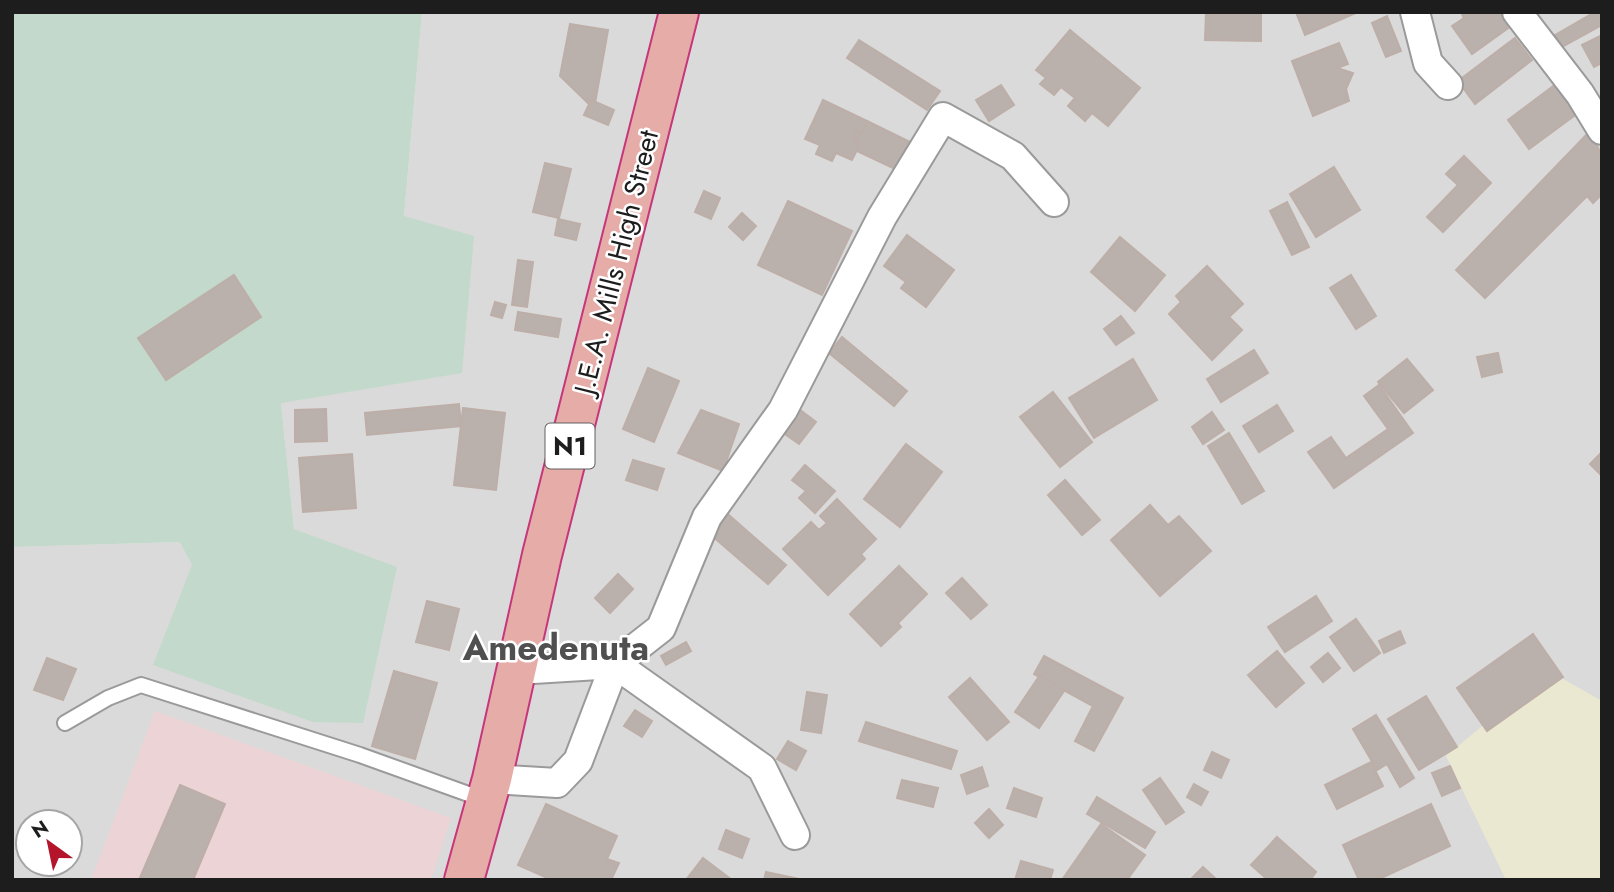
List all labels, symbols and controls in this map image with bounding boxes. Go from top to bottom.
street label: J.E.A. Mills High Street [563,126,669,402]
road number: N1 [546,424,594,468]
district label: Amedenuta [462,623,649,673]
north arrow [14,808,84,878]
text: N [26,814,54,845]

